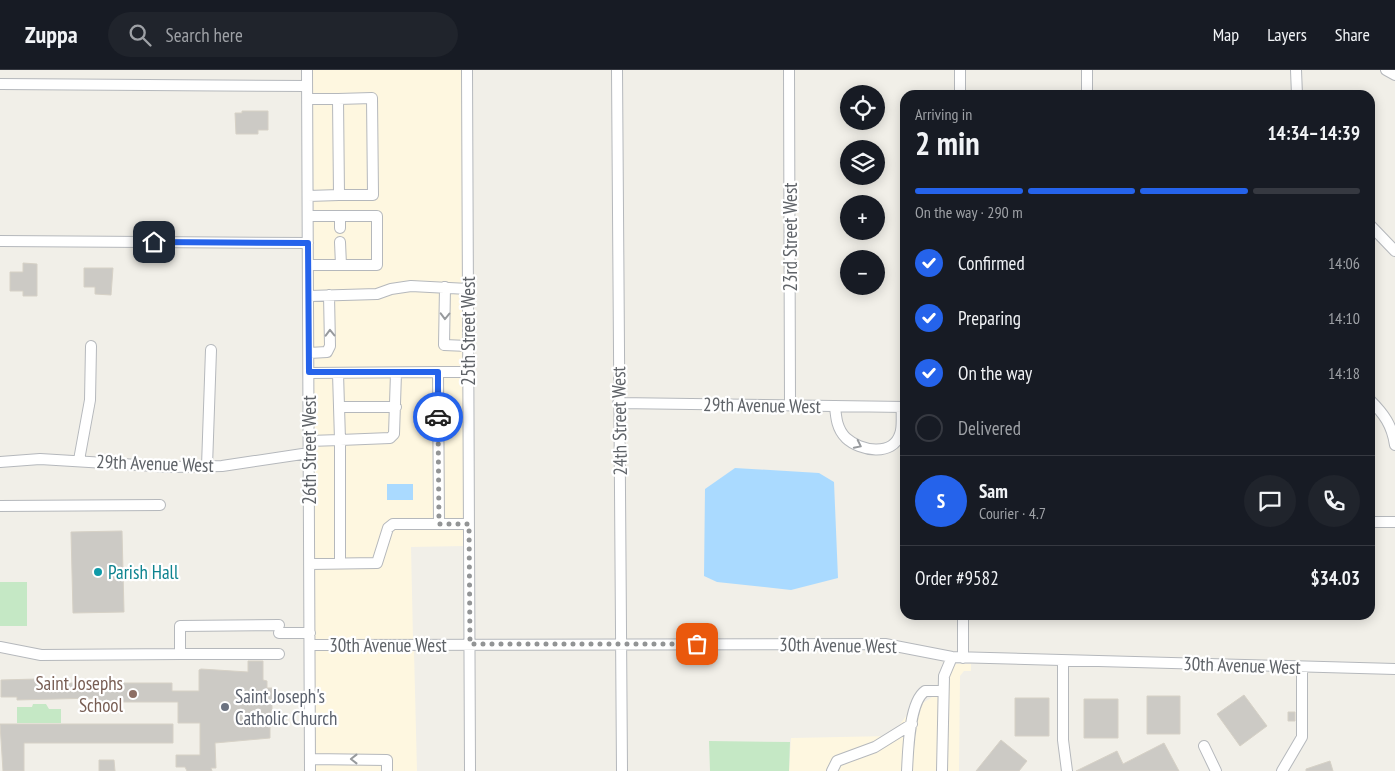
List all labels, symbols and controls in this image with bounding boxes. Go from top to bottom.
search box [108,12,458,57]
text: Zuppa [25,19,78,50]
icon: search [126,21,154,49]
text: Search here [166,23,243,47]
text: Map [1213,23,1239,46]
text: Layers [1267,23,1307,46]
text: Share [1335,23,1370,46]
map controls [840,85,885,295]
button: locate [840,85,885,130]
text: Arriving in [915,104,972,124]
text: 14:34–14:39 [1267,121,1360,145]
text: 2 min [915,122,980,164]
button: layers [840,140,885,185]
street label: 23rd Street West [778,182,802,292]
button: + [840,195,885,240]
text: On the way · 290 m [915,202,1023,222]
pin [133,221,175,263]
icon: home [140,228,168,256]
icon: check [915,249,943,277]
button: − [840,250,885,295]
text: Confirmed [958,251,1025,275]
text: 14:06 [1328,253,1360,273]
street label: 25th Street West [456,276,480,386]
icon: check [915,304,943,332]
text: Preparing [958,306,1021,330]
text: 14:10 [1328,308,1360,328]
one-way arrow [440,313,450,321]
one-way arrow [325,329,335,336]
icon: check [915,359,943,387]
text: On the way [958,361,1032,385]
text: 14:18 [1328,363,1360,383]
street label: 24th Street West [606,365,632,476]
courier [413,392,463,442]
street label: 29th Avenue West [703,392,822,418]
street label: 26th Street West [297,395,321,505]
icon: car [424,403,452,431]
text: Delivered [958,416,1021,440]
one-way arrow [853,438,862,449]
street label: 29th Avenue West [96,449,215,477]
button: chat [1244,475,1296,527]
button: phone [1308,475,1360,527]
text: Sam [979,479,1008,503]
text: S [937,489,945,513]
text: Courier · 4.7 [979,503,1046,523]
place label: Parish Hall [108,560,179,584]
marker: Parish Hall [92,566,104,578]
text: Order #9582 [915,566,999,590]
text: $34.03 [1311,566,1360,590]
pin [676,623,718,665]
icon: bag [683,630,711,658]
street label: 30th Avenue West [779,632,898,658]
street label: 30th Avenue West [329,633,448,657]
street label: 30th Avenue West [1183,651,1302,679]
place label: Saint Josephs School [35,671,124,717]
place label: Saint Joseph's Catholic Church [235,684,337,730]
marker: Saint Josephs School [127,688,139,700]
marker: Saint Joseph's Catholic Church [219,701,231,713]
one-way arrow [350,754,358,764]

